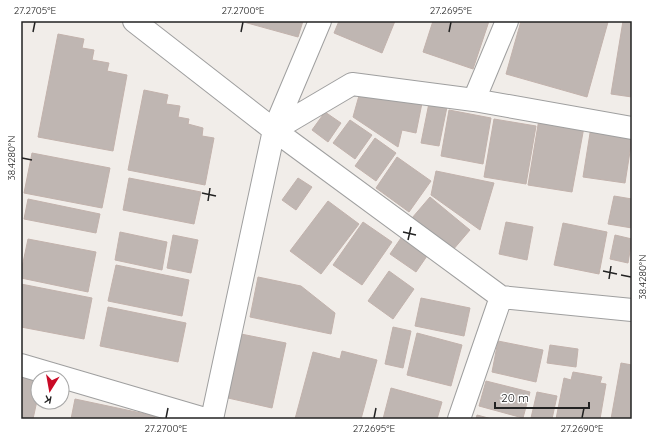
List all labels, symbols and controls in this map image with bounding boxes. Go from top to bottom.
text: 27.2705°E [14,4,57,17]
text: 27.2700°E [221,4,265,17]
text: 27.2695°E [430,4,473,17]
text: 38.4280°N [5,136,18,180]
text: 38.4280°N [636,255,649,299]
north arrow [30,370,70,410]
scale bar [495,384,589,410]
text: 20 m [501,390,529,405]
text: K [43,392,53,407]
text: 27.2700°E [144,422,188,435]
text: 27.2695°E [353,422,396,435]
text: 27.2690°E [560,422,604,435]

